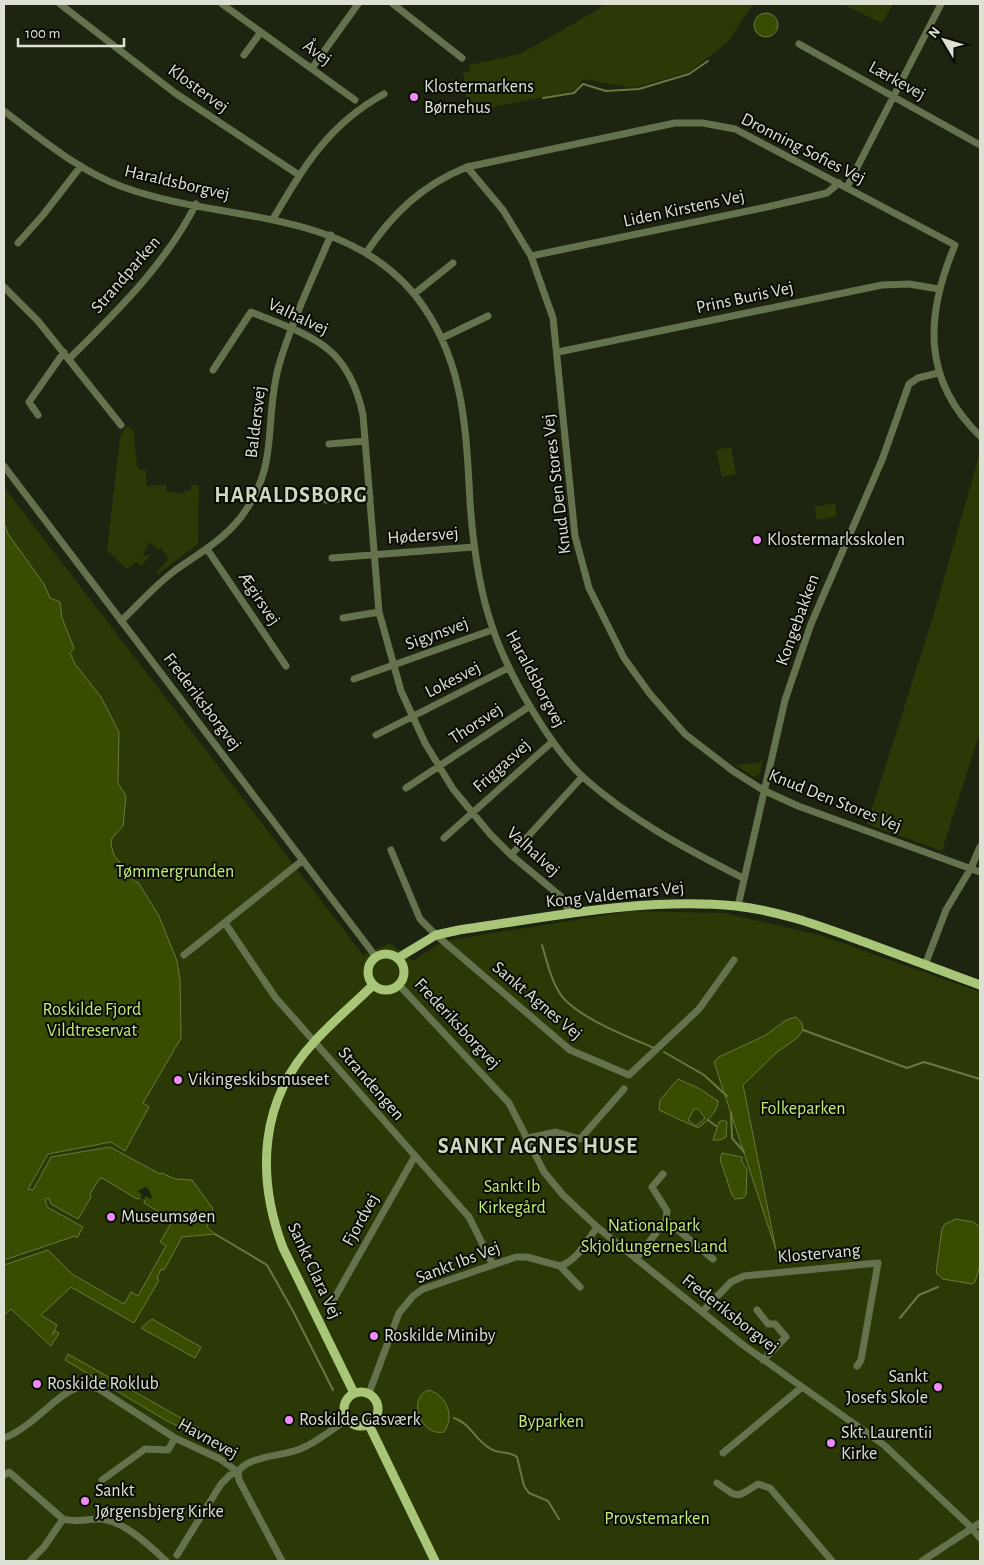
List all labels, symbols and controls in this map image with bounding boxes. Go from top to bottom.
scale bar [18,15,124,47]
north arrow [919,15,969,65]
text: N [926,24,943,41]
text: 100 m [25,26,60,41]
street label: Åvej [299,34,336,69]
street label: Lærkevej [865,58,929,104]
street label: Klostervej [164,61,232,117]
place label: Klostermarkens Børnehus [424,78,534,117]
marker: Klostermarkens Børnehus [408,91,420,103]
street label: Dronning Sofies Vej [738,110,868,188]
street label: Haraldsborgvej [123,162,231,204]
street label: Liden Kirstens Vej [622,187,746,231]
street label: Strandparken [88,233,164,317]
street label: Prins Buris Vej [695,279,795,317]
street label: Valhalvej [265,295,331,339]
street label: Baldersvej [243,385,269,459]
street label: Knud Den Stores Vej [539,413,575,555]
district label: HARALDSBORG [214,484,368,506]
street label: Hødersvej [387,525,459,547]
place label: Klostermarksskolen [767,531,905,549]
marker: Klostermarksskolen [751,534,763,546]
street label: Ægirsvej [234,568,283,629]
street label: Kongebakken [773,572,823,668]
street label: Sigynsvej [403,614,471,654]
street label: Haraldsborgvej [502,627,568,731]
street label: Frederiksborgvej [160,650,244,754]
street label: Lokesvej [422,658,484,702]
street label: Thorsvej [446,700,506,748]
street label: Friggasvej [470,736,534,796]
street label: Knud Den Stores Vej [766,766,904,836]
street label: Valhalvej [503,824,563,880]
park label: Tømmergrunden [116,863,234,881]
street label: Kong Valdemars Vej [545,879,685,911]
street label: Sankt Agnes Vej [489,958,585,1044]
street label: Frederiksborgvej [411,975,503,1073]
park label: Roskilde Fjord Vildtreservat [43,1001,141,1040]
street label: Strandengen [335,1044,407,1124]
place label: Vikingeskibsmuseet [188,1071,329,1089]
marker: Vikingeskibsmuseet [172,1074,184,1086]
park label: Folkeparken [760,1100,846,1118]
district label: SANKT AGNES HUSE [438,1135,638,1157]
park label: Sankt Ib Kirkegård [478,1178,546,1217]
street label: Fjordvej [339,1191,383,1249]
place label: Museumsøen [121,1208,215,1226]
marker: Museumsøen [105,1211,117,1223]
park label: Nationalpark Skjoldungernes Land [581,1217,727,1256]
street label: Sankt Clara Vej [284,1220,344,1322]
street label: Sankt Ibs Vej [413,1239,503,1287]
street label: Klostervang [777,1241,861,1267]
street label: Frederiksborgvej [678,1271,782,1357]
place label: Roskilde Miniby [384,1327,496,1345]
marker: Roskilde Miniby [368,1330,380,1342]
place label: Sankt Josefs Skole [846,1368,928,1407]
place label: Roskilde Roklub [47,1375,159,1393]
marker: Roskilde Roklub [31,1378,43,1390]
marker: Sankt Josefs Skole [932,1381,944,1393]
place label: Roskilde Gasværk [299,1411,421,1429]
park label: Byparken [518,1413,584,1431]
marker: Roskilde Gasværk [283,1414,295,1426]
street label: Havnevej [175,1415,241,1463]
place label: Skt. Laurentii Kirke [841,1424,932,1463]
marker: Skt. Laurentii Kirke [825,1437,837,1449]
place label: Sankt Jørgensbjerg Kirke [95,1482,224,1521]
marker: Sankt Jørgensbjerg Kirke [79,1495,91,1507]
park label: Provstemarken [604,1510,710,1528]

